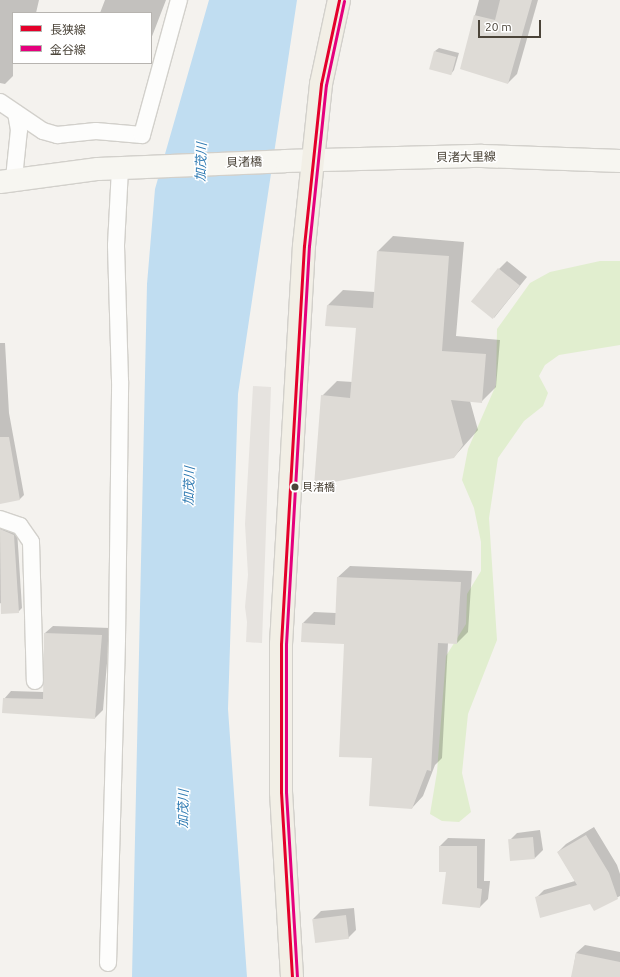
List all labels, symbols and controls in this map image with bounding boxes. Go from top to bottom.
legend [12,12,152,64]
scale bar [480,12,543,38]
text: 20 m [485,20,512,33]
text: 長狭線 [50,23,86,36]
text: 金谷線 [50,43,86,56]
water label: 加茂川 [193,142,209,182]
street label: 貝渚大里線 [436,149,496,165]
street label: 貝渚橋 [226,154,262,170]
water label: 加茂川 [181,466,197,506]
place label: 貝渚橋 [302,480,335,494]
marker: 貝渚橋 [290,482,300,492]
water label: 加茂川 [175,789,191,829]

